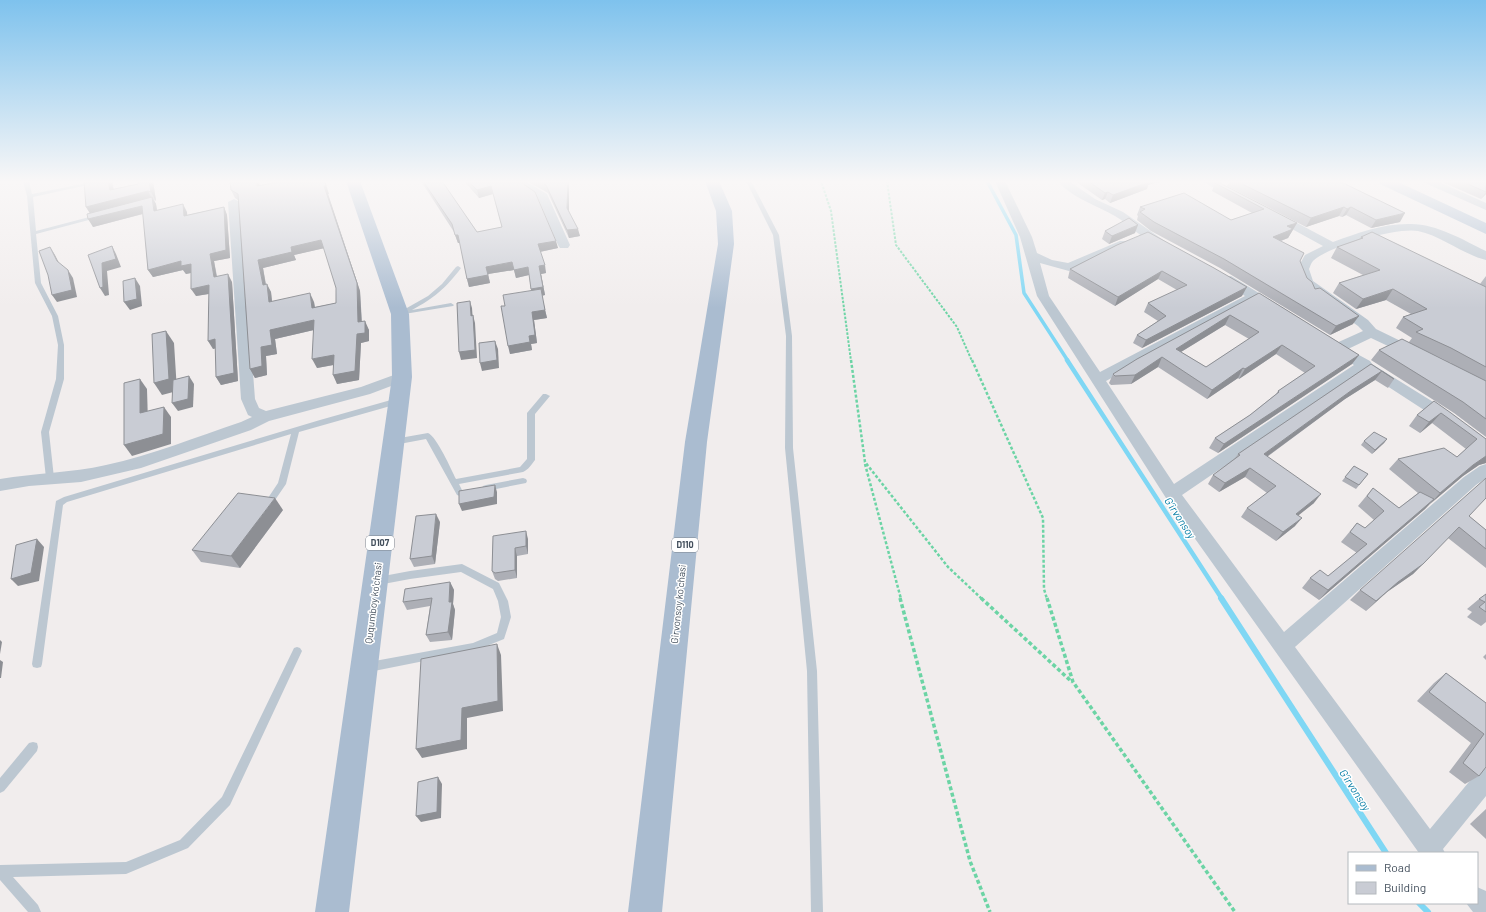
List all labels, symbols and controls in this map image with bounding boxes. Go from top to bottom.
water label: G‘irvonsoy [1162,494,1199,542]
road number: D107 [366,536,394,550]
road number: D110 [672,538,698,552]
street label: Ququmboy ko'chasi [362,562,384,644]
street label: Girvonsoy koʻchasi [668,564,688,644]
water label: G‘irvonsoy [1337,766,1374,814]
legend [1348,852,1478,904]
text: Road [1384,860,1411,874]
text: Building [1384,880,1426,894]

